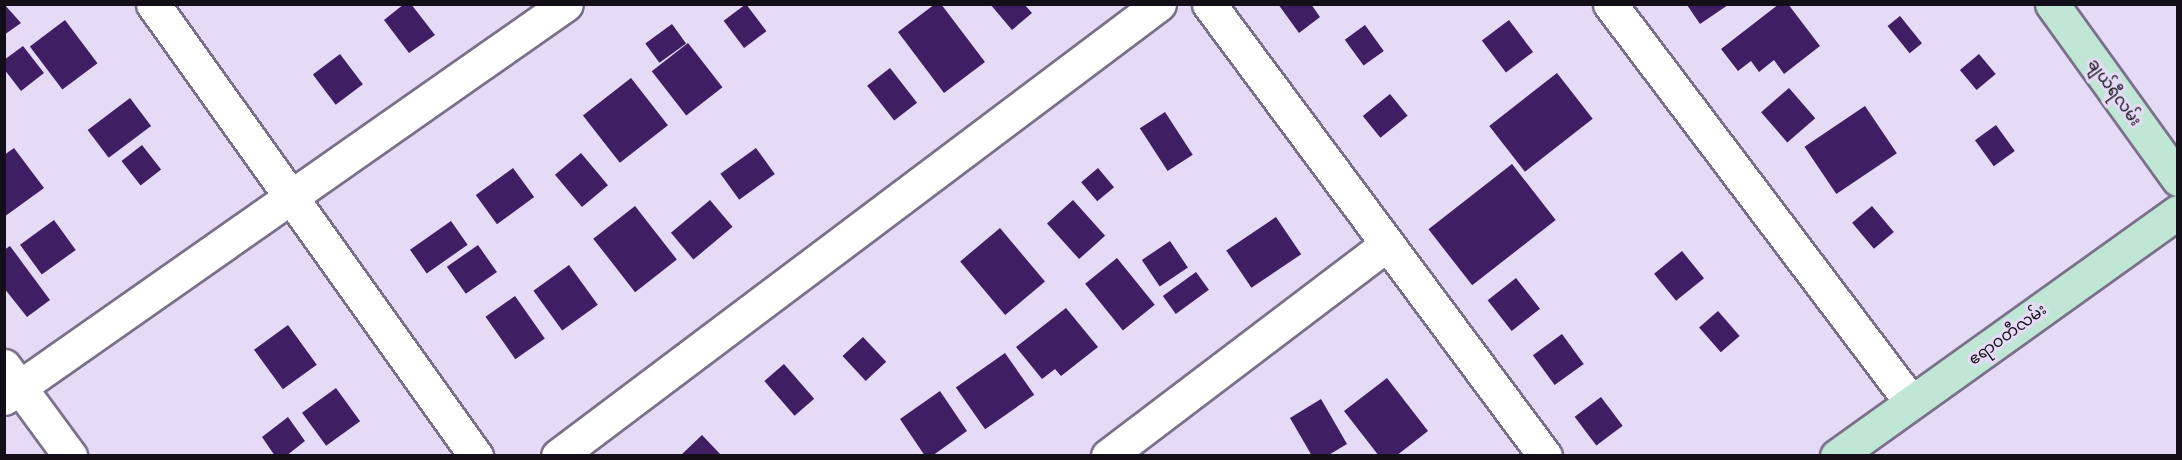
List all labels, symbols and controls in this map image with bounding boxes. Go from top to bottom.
street label: ချယ်ရီလမ်း [2084,55,2146,129]
street label: ဧရာဝတီလမ်း [1964,299,2050,369]

